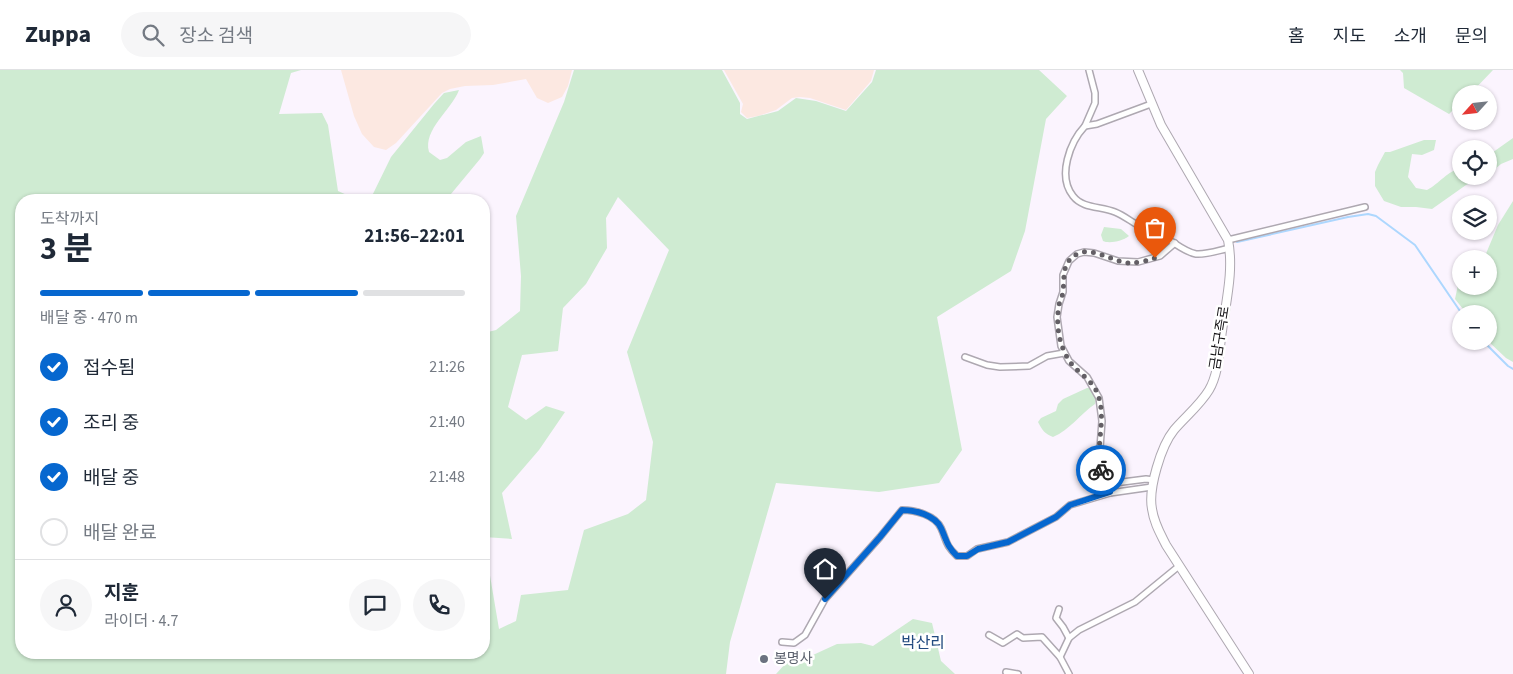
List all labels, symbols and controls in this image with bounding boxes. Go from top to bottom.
search box [121,12,471,57]
text: Zuppa [25,17,91,52]
icon: search [139,21,167,49]
text: 장소 검색 [179,23,253,50]
text: 홈 [1288,24,1305,49]
text: 지도 [1333,24,1366,49]
text: 소개 [1394,24,1427,49]
text: 문의 [1455,24,1488,49]
north arrow [1452,85,1498,130]
map controls [1452,85,1497,350]
button: locate [1452,140,1497,185]
button: layers [1452,195,1497,240]
pin [1134,207,1176,258]
text: 도착까지 [40,208,99,230]
icon: bag [1141,214,1169,242]
text: 21:56–22:01 [364,223,465,250]
text: 3 분 [40,226,93,272]
button: + [1452,250,1497,295]
street label: 금남구즉로 [1205,305,1235,371]
button: − [1452,305,1497,350]
text: 배달 중 · 470 m [40,307,138,329]
icon: check [40,353,68,381]
text: 접수됨 [83,355,135,382]
text: 21:26 [429,356,465,378]
icon: check [40,408,68,436]
text: 조리 중 [83,410,139,437]
text: 21:40 [429,411,465,433]
courier [1076,445,1126,495]
icon: bike [1087,456,1115,484]
icon: check [40,463,68,491]
text: 배달 중 [83,465,139,492]
text: 21:48 [429,466,465,488]
text: 배달 완료 [83,520,157,547]
pin [804,548,846,599]
icon: home [811,555,839,583]
button: person [40,579,92,631]
button: chat [349,579,401,631]
button: phone [413,579,465,631]
text: 지훈 [104,580,139,607]
text: 라이더 · 4.7 [104,610,178,632]
district label: 박산리 [901,632,945,654]
place label: 봉명사 [774,649,813,669]
marker: 봉명사 [758,653,770,665]

